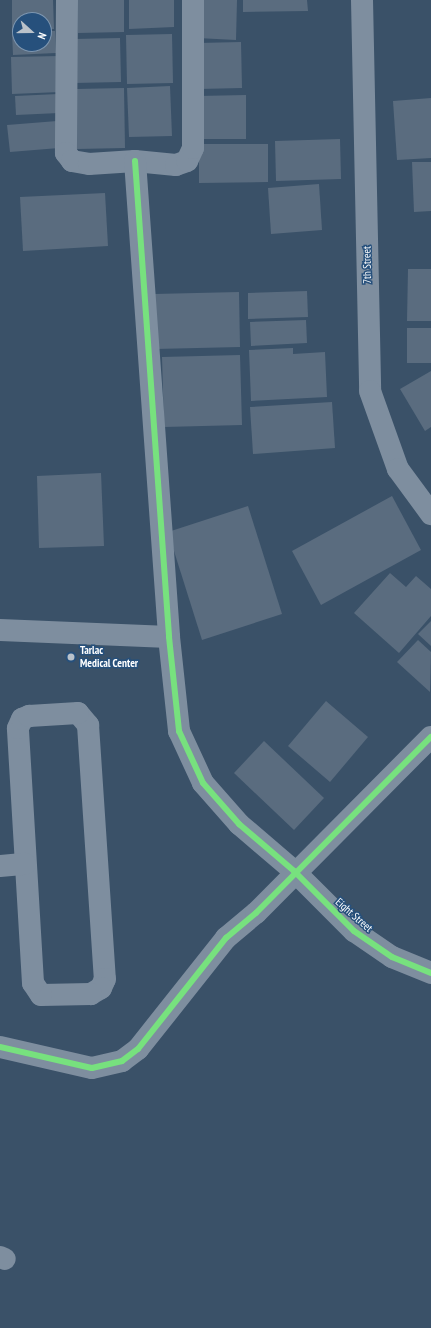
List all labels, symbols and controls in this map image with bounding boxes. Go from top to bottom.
north arrow [12,12,52,52]
text: N [35,31,50,41]
street label: 7th Street [360,246,374,284]
place label: Tarlac Medical Center [80,644,138,670]
marker: Tarlac Medical Center [65,651,77,663]
street label: Eight Street [333,895,375,935]

